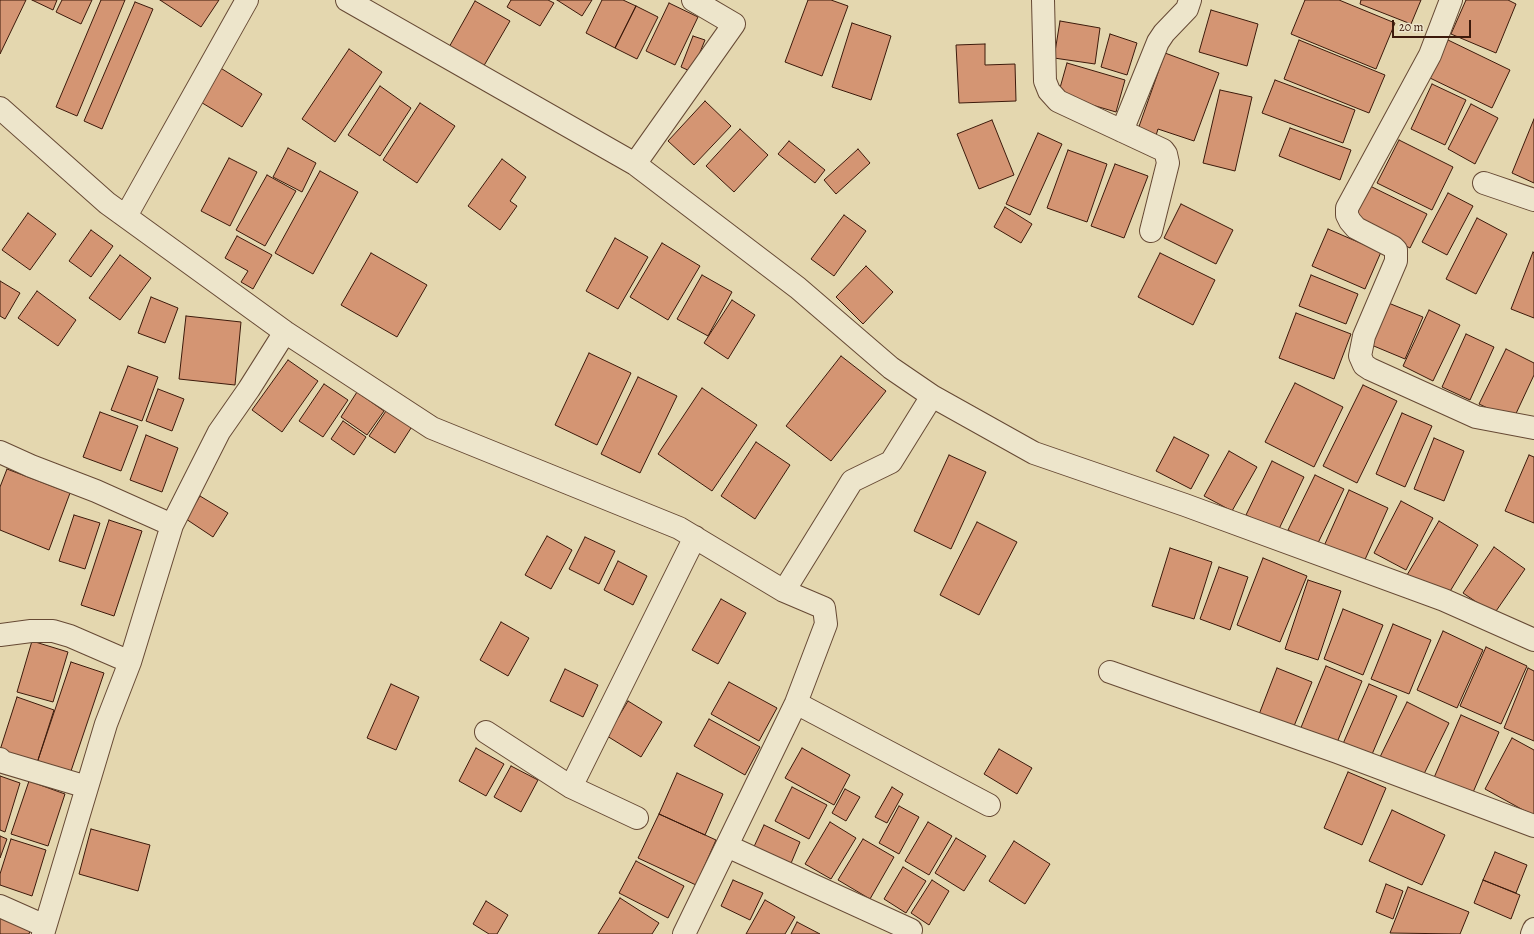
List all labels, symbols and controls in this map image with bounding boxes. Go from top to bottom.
scale bar [1394,12,1473,38]
text: 20 m [1399,19,1423,35]

